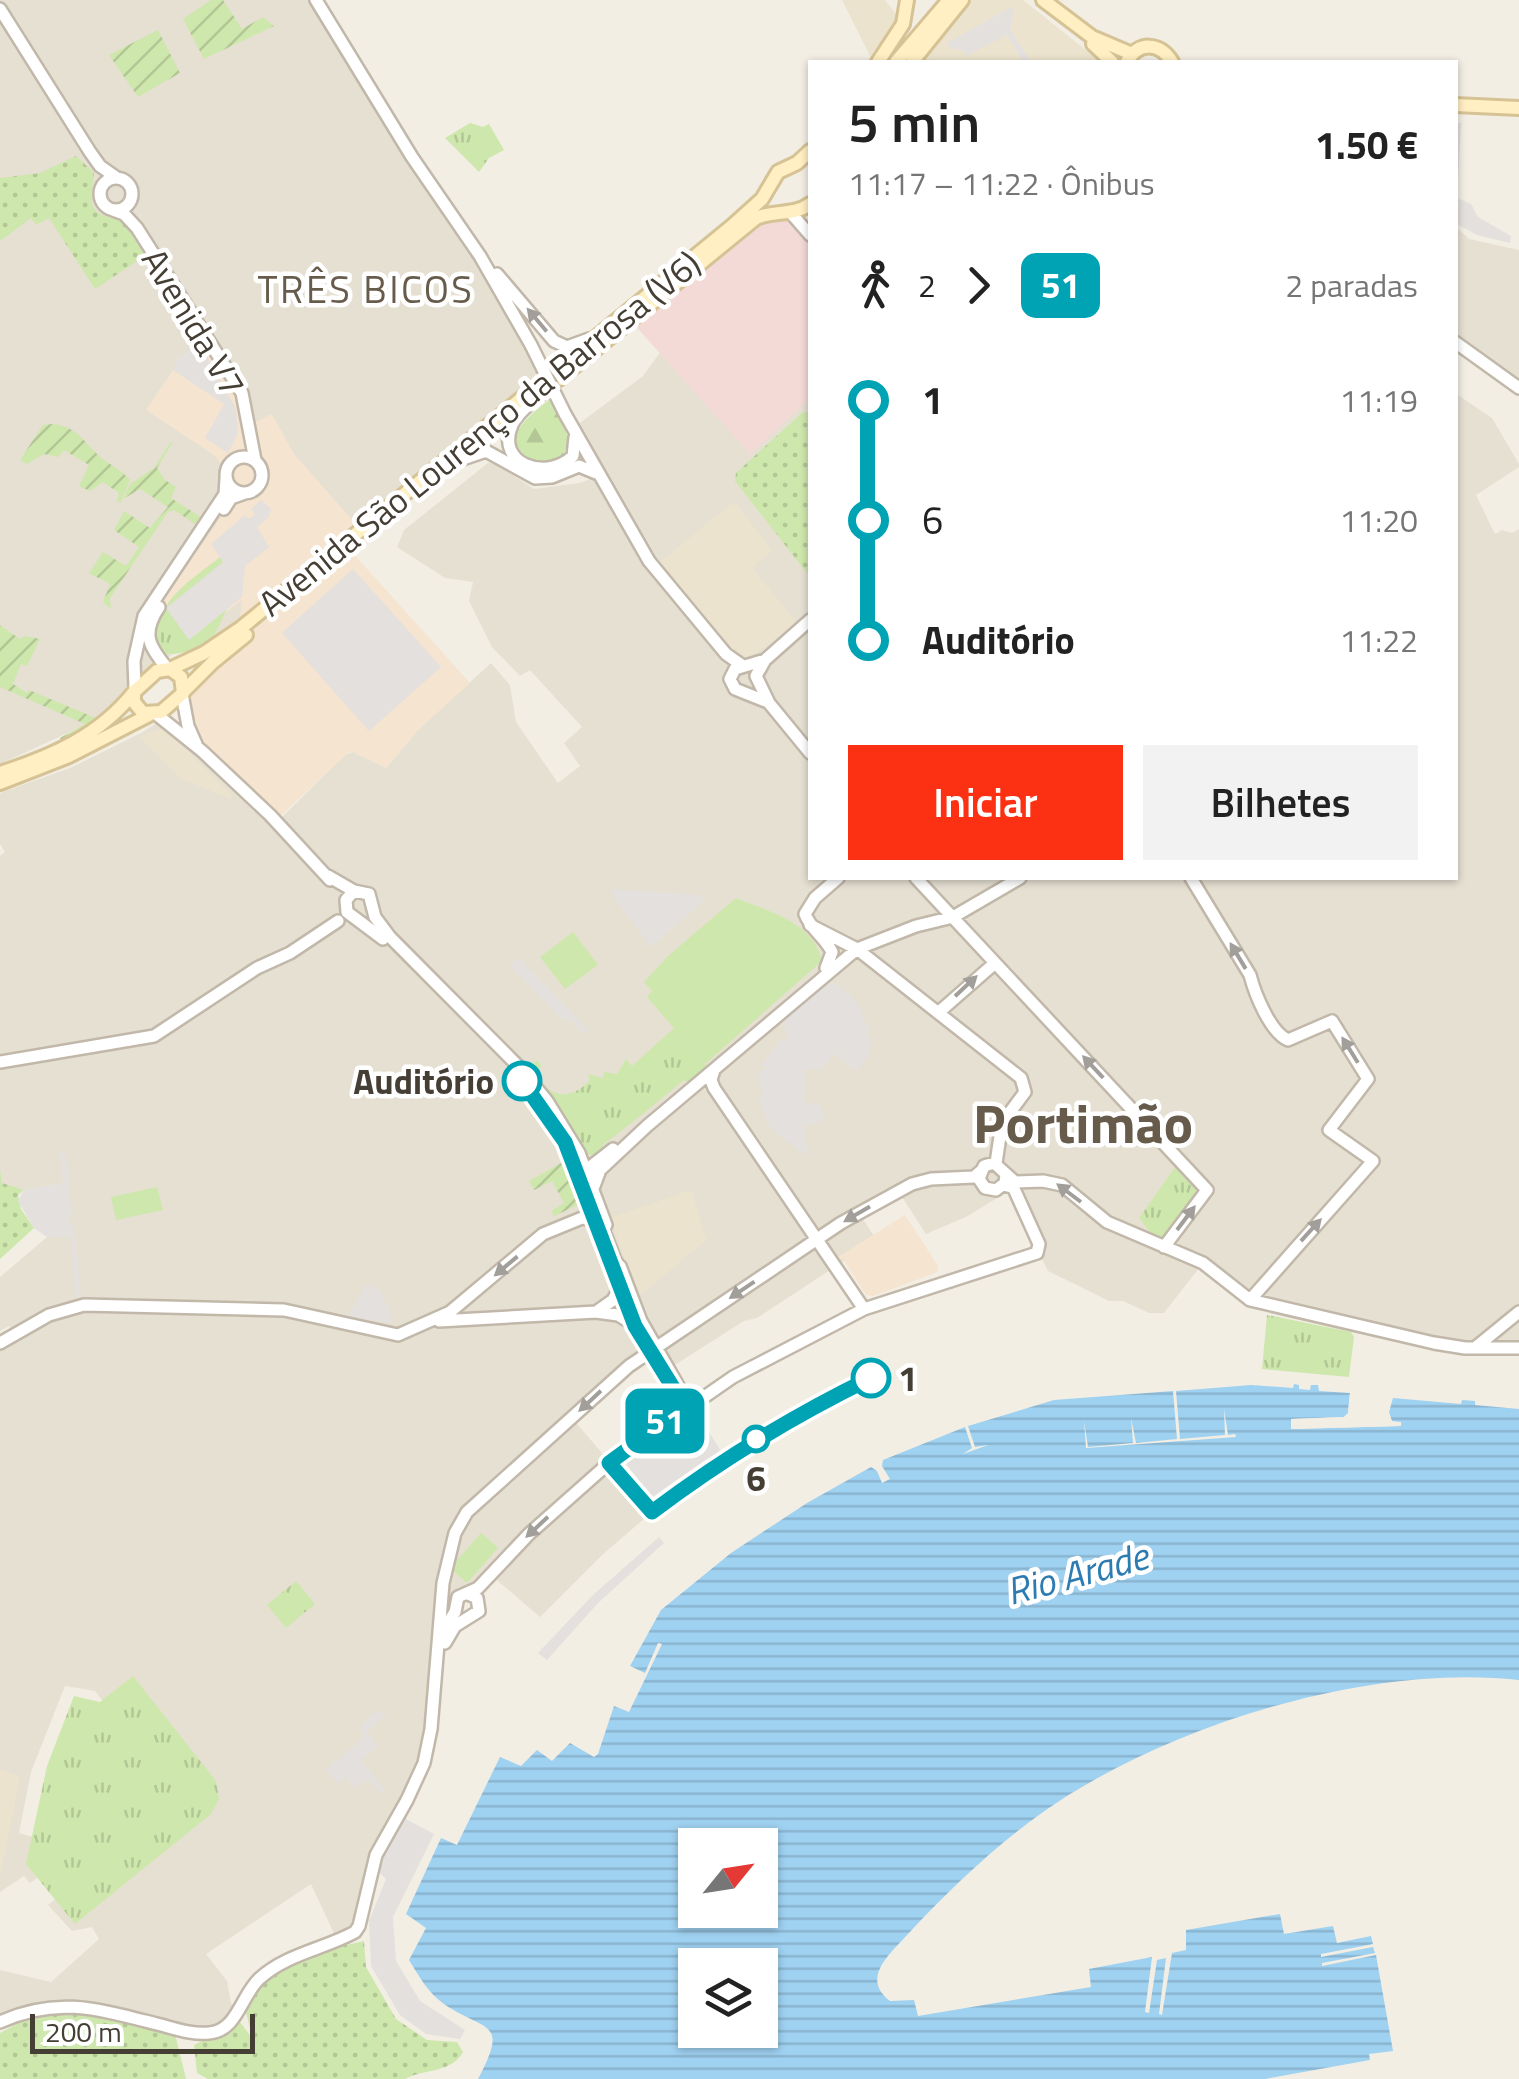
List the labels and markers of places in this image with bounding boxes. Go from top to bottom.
place label: Auditório [353,1054,494,1108]
marker: Auditório [503,1062,541,1100]
place label: 1 [898,1351,918,1405]
marker: 1 [852,1359,890,1397]
marker: 6 [743,1426,769,1452]
place label: 6 [746,1451,766,1505]

